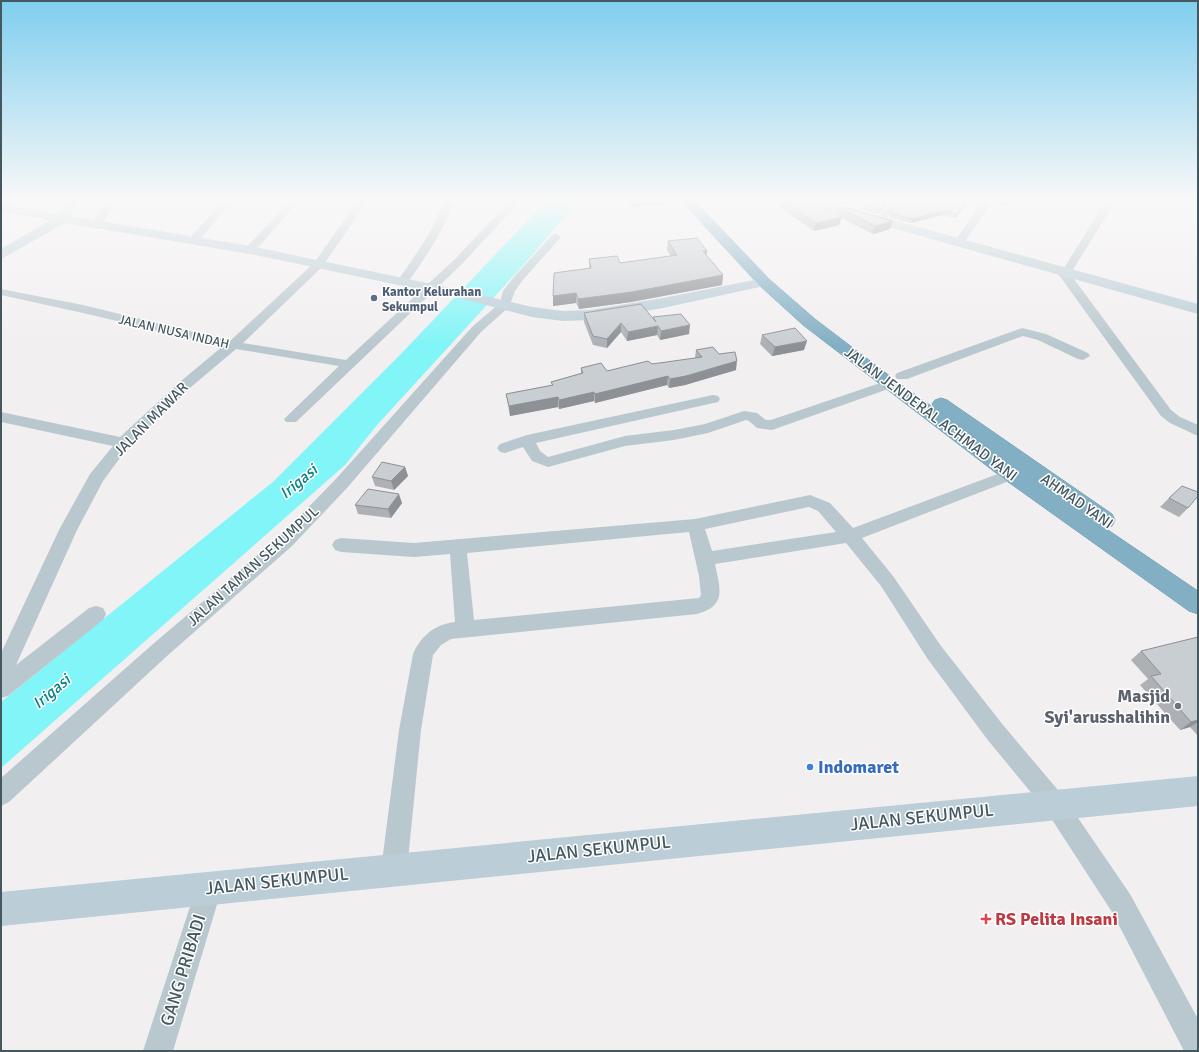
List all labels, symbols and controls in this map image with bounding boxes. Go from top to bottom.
place label: Kantor Kelurahan Sekumpul [382,284,481,315]
marker: Kantor Kelurahan Sekumpul [369,293,379,303]
street label: JALAN NUSA INDAH [117,311,231,352]
street label: JALAN JENDERAL ACHMAD YANI [841,343,1021,485]
street label: JALAN MAWAR [110,378,192,460]
water label: Irigasi [276,459,323,503]
street label: AHMAD YANI [1037,470,1117,532]
street label: JALAN TAMAN SEKUMPUL [184,502,323,630]
water label: Irigasi [29,669,76,713]
place label: Masjid Syi'arusshalihin [1045,685,1170,728]
marker: Masjid Syi'arusshalihin [1173,701,1183,711]
place label: Indomaret [818,756,899,778]
marker: Indomaret [805,762,815,772]
street label: JALAN SEKUMPUL [849,799,995,835]
street label: JALAN SEKUMPUL [526,831,672,867]
street label: JALAN SEKUMPUL [204,863,350,899]
place label: RS Pelita Insani [995,908,1118,930]
street label: GANG PRIBADI [156,912,210,1028]
marker: RS Pelita Insani [980,913,992,925]

